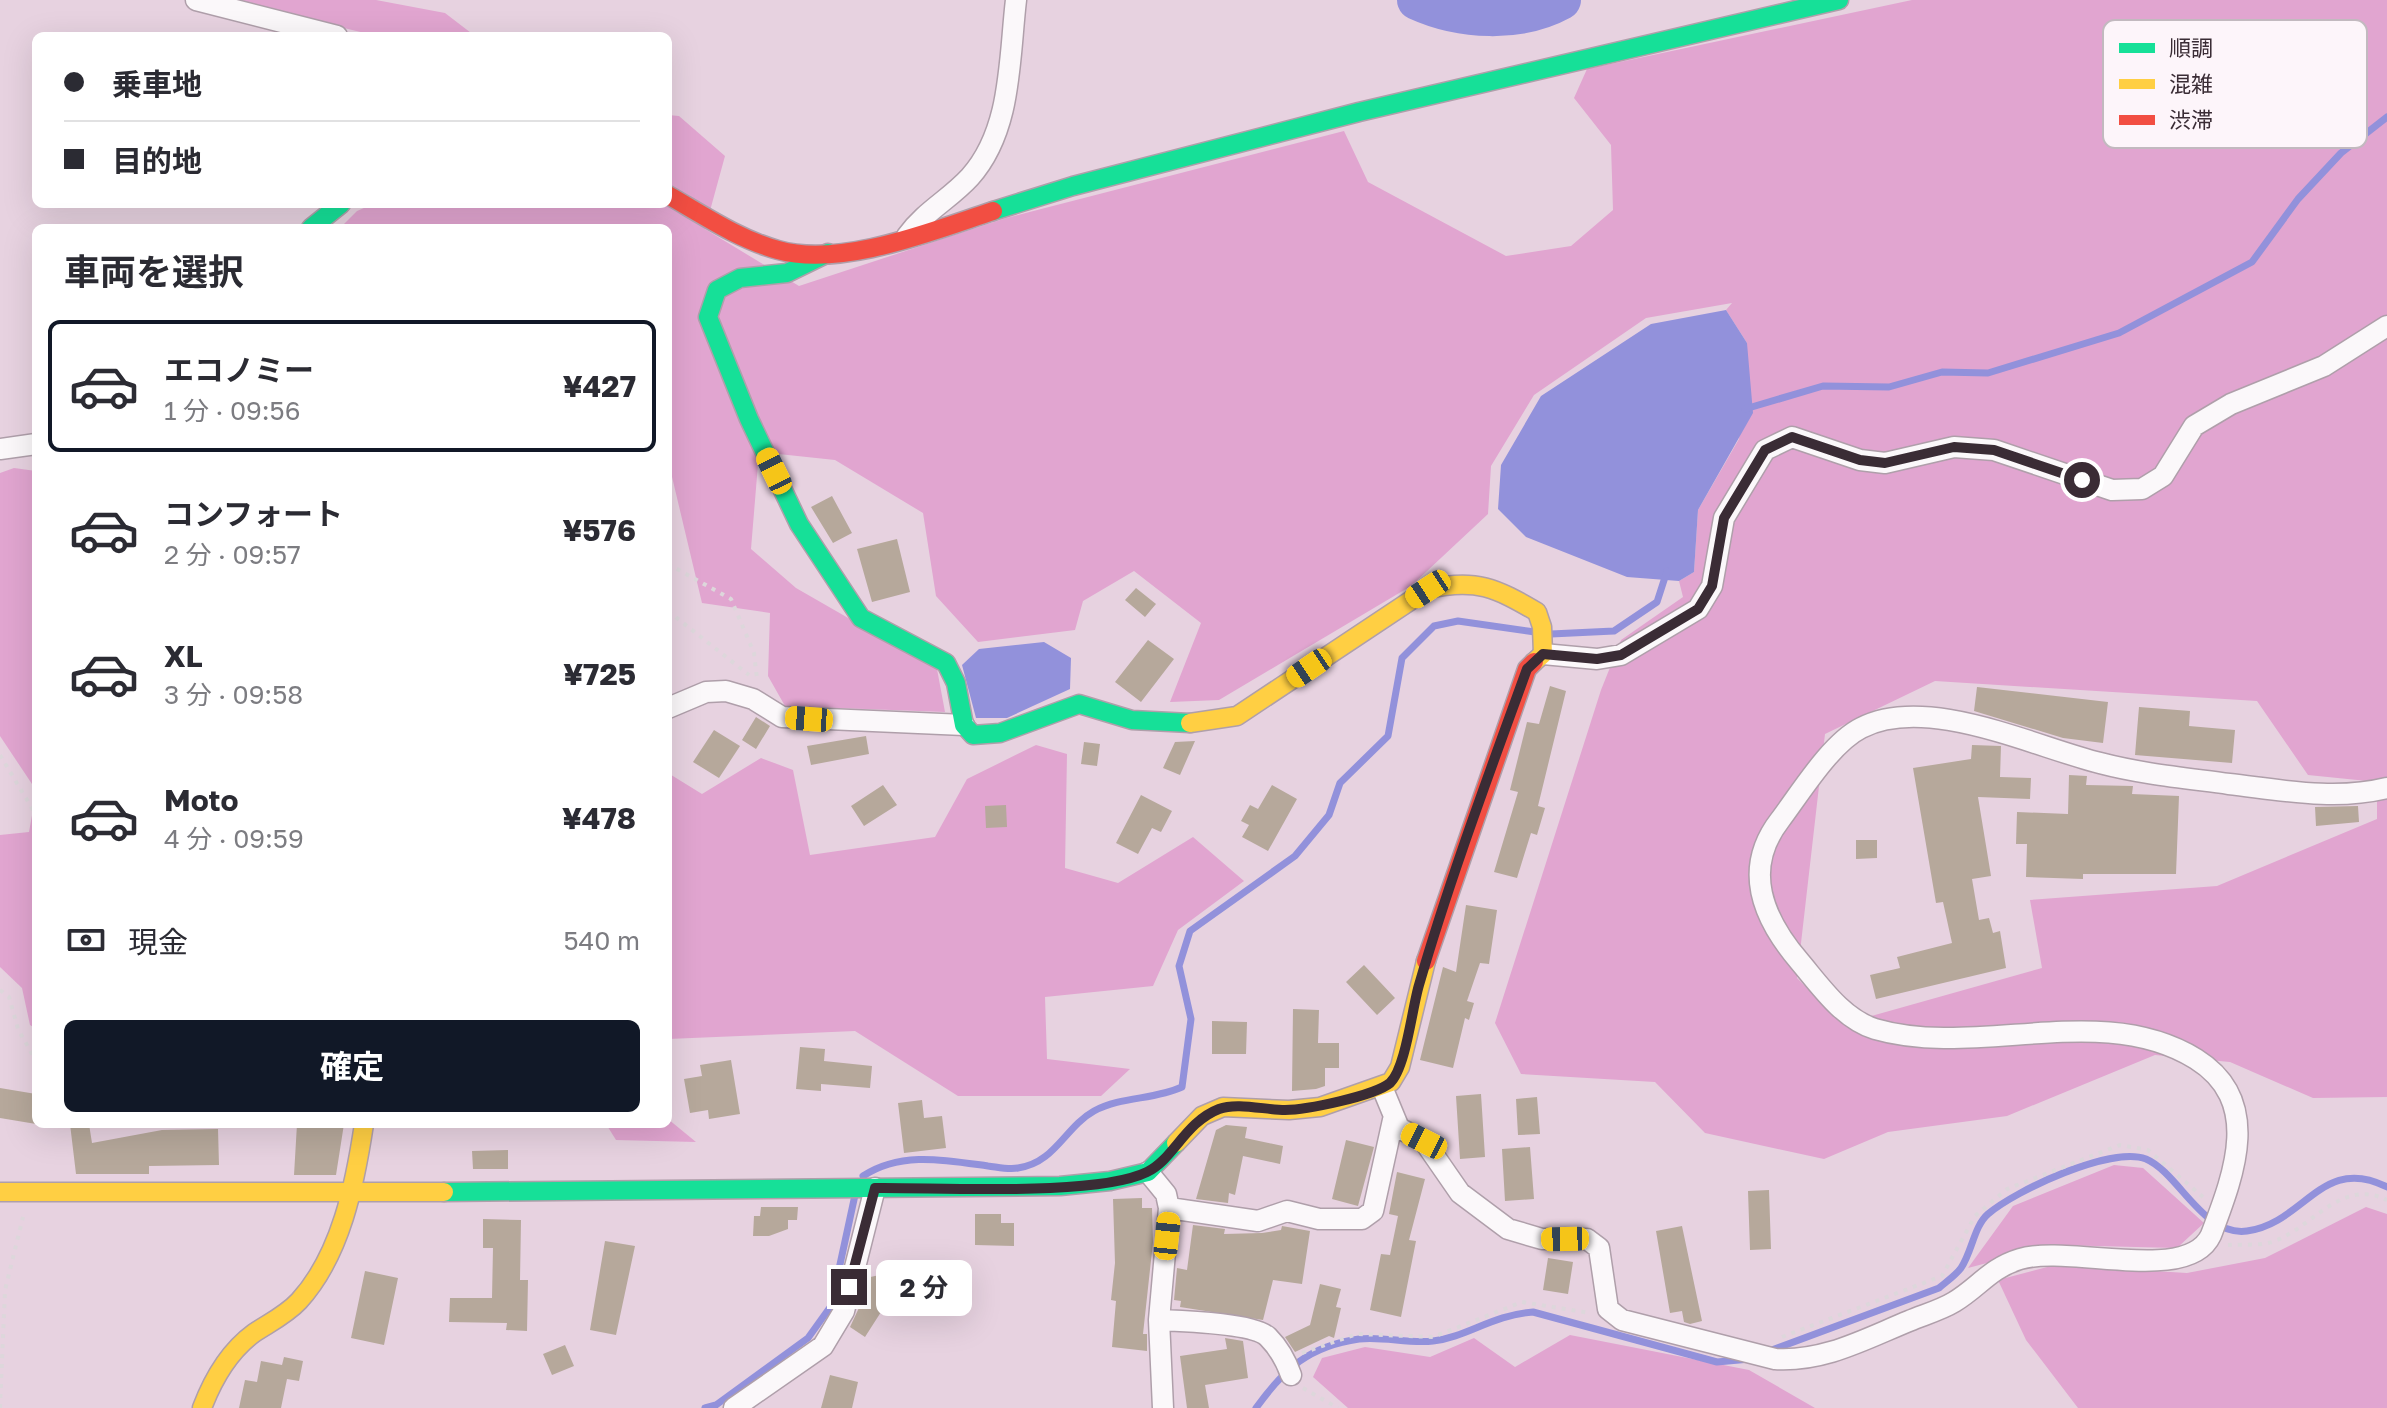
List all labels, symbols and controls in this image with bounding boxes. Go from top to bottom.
legend [2103,20,2367,148]
text: 順調 [2169,34,2213,61]
text: 乗車地 [112,66,202,102]
text: 混雑 [2169,70,2213,97]
text: 渋滞 [2169,106,2213,133]
text: 目的地 [112,143,202,179]
text: 車両を選択 [64,250,244,293]
icon: car [68,350,140,422]
text: エコノミー [164,352,314,388]
text: ¥427 [563,368,636,404]
text: 1 分 · 09:56 [164,395,300,426]
car [753,444,795,498]
route start [2064,462,2100,498]
icon: car [68,494,140,566]
text: コンフォート [164,496,343,532]
text: ¥576 [563,512,636,548]
text: 2 分 · 09:57 [164,539,301,570]
car [1401,566,1455,612]
icon: car [68,638,140,710]
text: XL [164,638,203,674]
car [1282,645,1336,691]
text: ¥725 [563,656,636,692]
text: 3 分 · 09:58 [164,679,303,710]
car [784,705,834,733]
icon: car [68,782,140,854]
text: Moto [164,782,239,818]
text: ¥478 [562,800,636,836]
text: 4 分 · 09:59 [164,823,304,854]
icon: cash [64,918,108,962]
text: 現金 [128,924,188,960]
text: 540 m [563,925,640,956]
button: 確定 [64,1020,640,1112]
car [1397,1119,1451,1163]
car [1153,1211,1181,1261]
car [1541,1227,1589,1251]
callout: 2 分 [877,1259,973,1315]
route end [831,1269,867,1305]
text: 2 分 [900,1272,948,1303]

